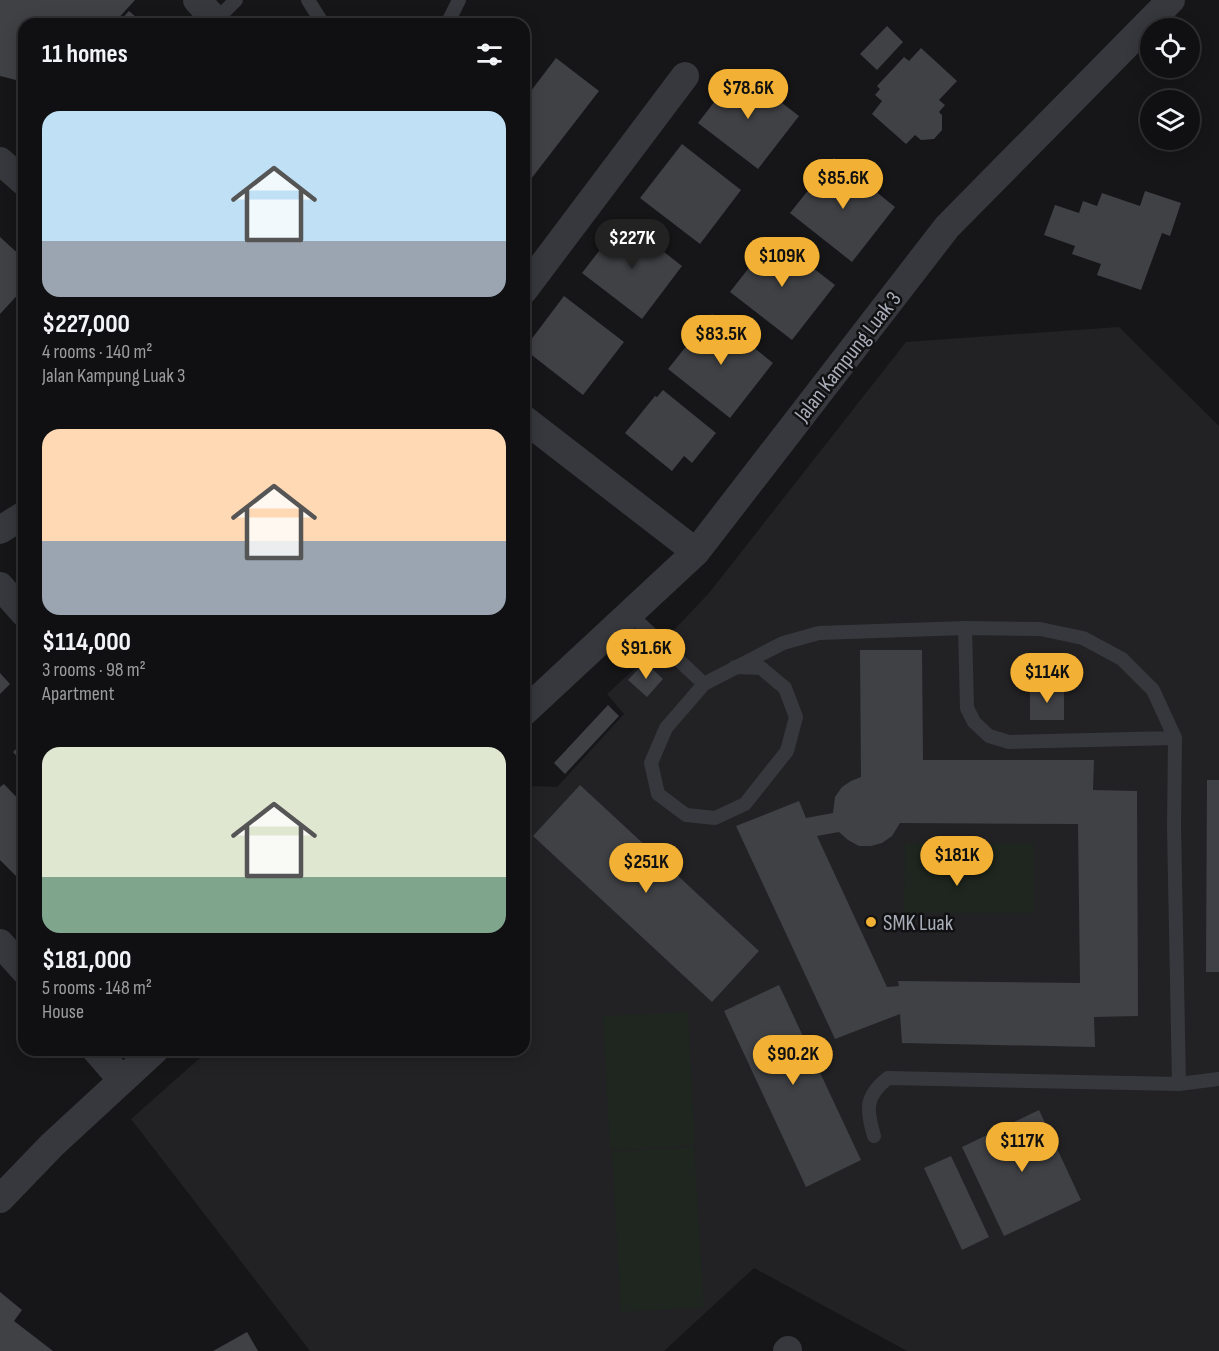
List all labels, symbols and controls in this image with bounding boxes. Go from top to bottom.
map controls [1140,18,1200,150]
button: locate [1140,18,1200,78]
icon: filters [473,38,506,71]
text: 11 homes [42,39,128,70]
pin: $78.6K [699,69,797,120]
text: $78.6K [722,76,774,100]
button: layers [1140,90,1200,150]
icon: home [220,150,328,258]
pin: $85.6K [794,159,892,210]
text: $85.6K [817,166,869,190]
pin: $227K [590,219,674,270]
text: $227K [609,226,655,250]
pin: $109K [740,237,824,288]
text: $109K [759,244,805,268]
street label: Jalan Kampung Luak 3 [788,286,907,428]
text: $227,000 [42,309,130,340]
pin: $83.5K [672,315,770,366]
text: $83.5K [695,322,747,346]
text: 4 rooms · 140 m² [42,340,152,364]
text: Jalan Kampung Luak 3 [42,364,185,388]
icon: home [220,468,328,576]
text: $114,000 [42,627,131,658]
pin: $91.6K [597,629,695,680]
text: $91.6K [620,636,672,660]
pin: $114K [1005,653,1089,704]
text: 3 rooms · 98 m² [42,658,146,682]
text: $114K [1024,660,1070,684]
text: Apartment [42,682,115,706]
icon: home [220,786,328,894]
pin: $181K [915,836,999,887]
pin: $251K [604,843,688,894]
text: $181K [934,843,980,867]
text: $251K [623,850,669,874]
place label: SMK Luak [883,910,954,937]
marker: SMK Luak [864,915,878,929]
text: $181,000 [42,945,131,976]
text: 5 rooms · 148 m² [42,976,152,1000]
text: House [42,1000,84,1024]
pin: $90.2K [744,1035,842,1086]
text: $90.2K [767,1042,819,1066]
pin: $117K [980,1122,1064,1173]
text: $117K [1000,1129,1044,1153]

